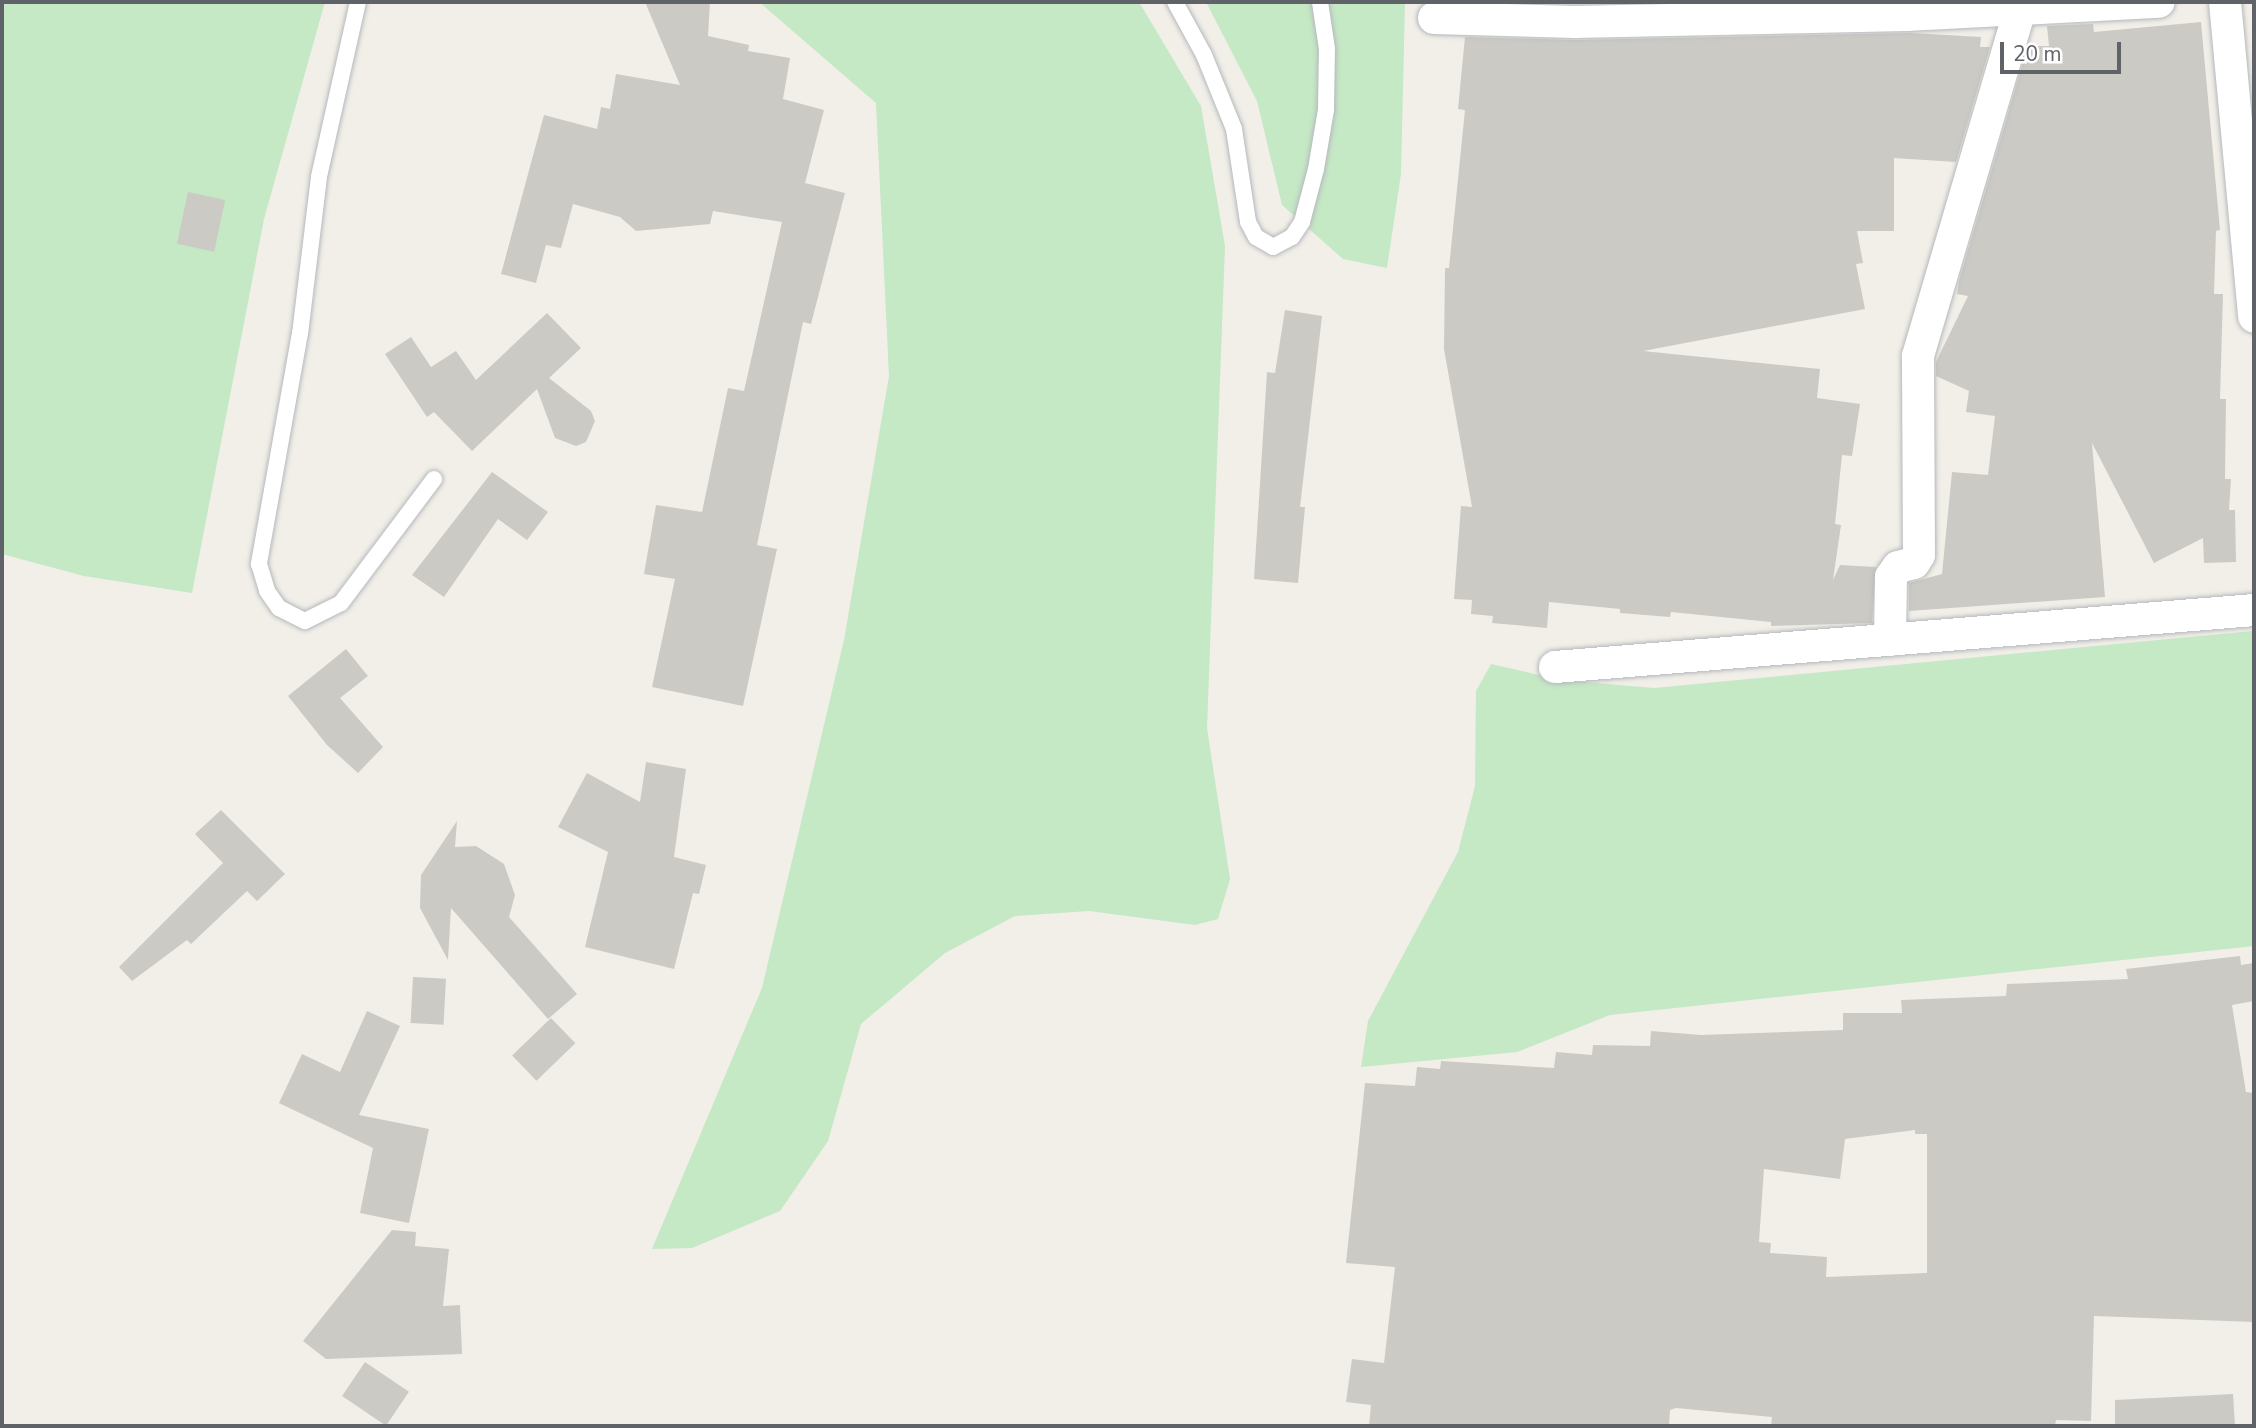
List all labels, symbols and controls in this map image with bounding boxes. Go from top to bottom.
scale bar [2004,28,2125,72]
text: 20 m [2013,40,2062,68]

